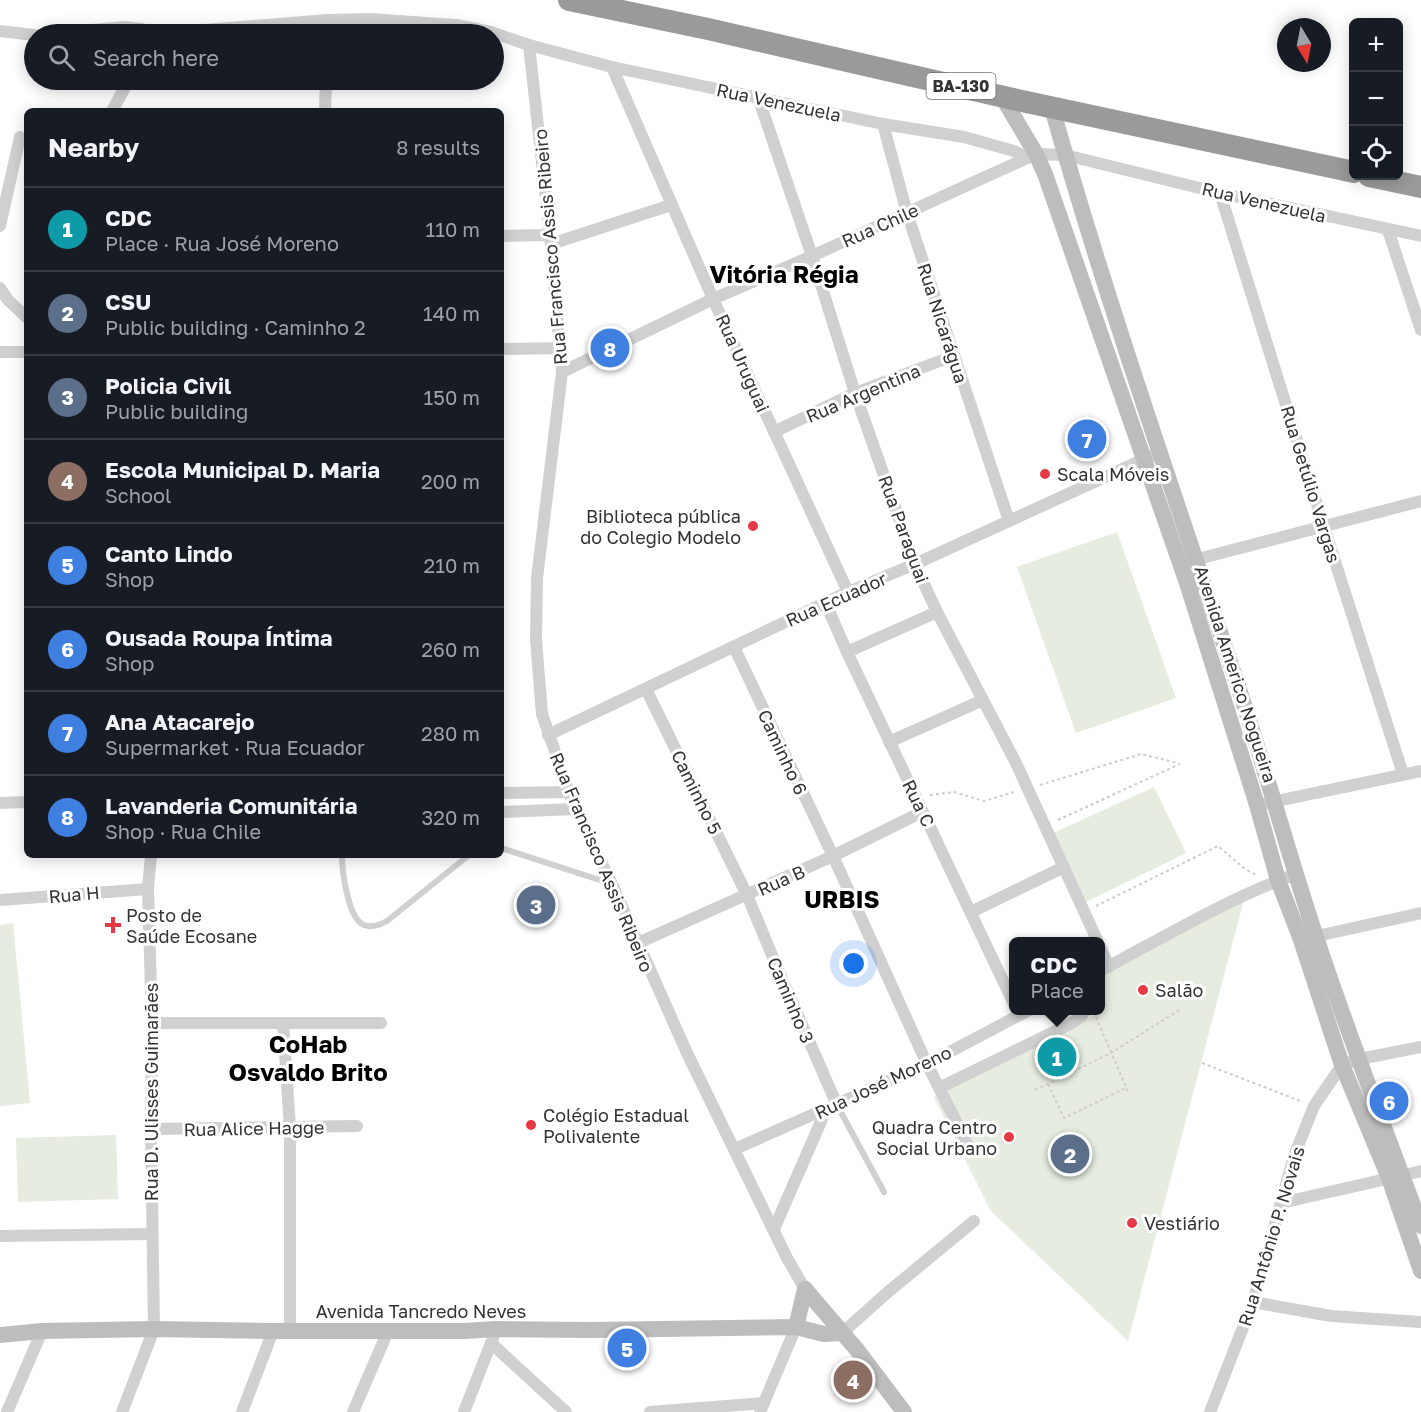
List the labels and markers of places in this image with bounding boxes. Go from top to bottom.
pin: 8 [590,326,630,370]
pin: 7 [1068,416,1106,462]
place label: Scala Móveis [1057,463,1169,485]
marker: Scala Móveis [1038,467,1052,481]
place label: Biblioteca pública do Colegio Modelo [580,505,741,548]
marker: Biblioteca pública do Colegio Modelo [746,519,760,533]
pin: 3 [516,882,556,928]
place label: Posto de Saúde Ecosane [126,904,257,947]
marker: Posto de Saúde Ecosane [104,916,122,934]
place label: Salão [1155,979,1203,1001]
marker: Salão [1136,983,1150,997]
pin: 1 [1038,1034,1076,1080]
pin: 6 [1370,1078,1408,1124]
place label: Colégio Estadual Polivalente [543,1104,689,1147]
place label: Quadra Centro Social Urbano [872,1116,997,1159]
marker: Colégio Estadual Polivalente [524,1118,538,1132]
marker: Quadra Centro Social Urbano [1002,1130,1016,1144]
pin: 2 [1050,1132,1090,1176]
place label: Vestiário [1144,1212,1220,1234]
marker: Vestiário [1125,1216,1139,1230]
pin: 5 [608,1326,646,1370]
pin: 4 [834,1358,872,1402]

